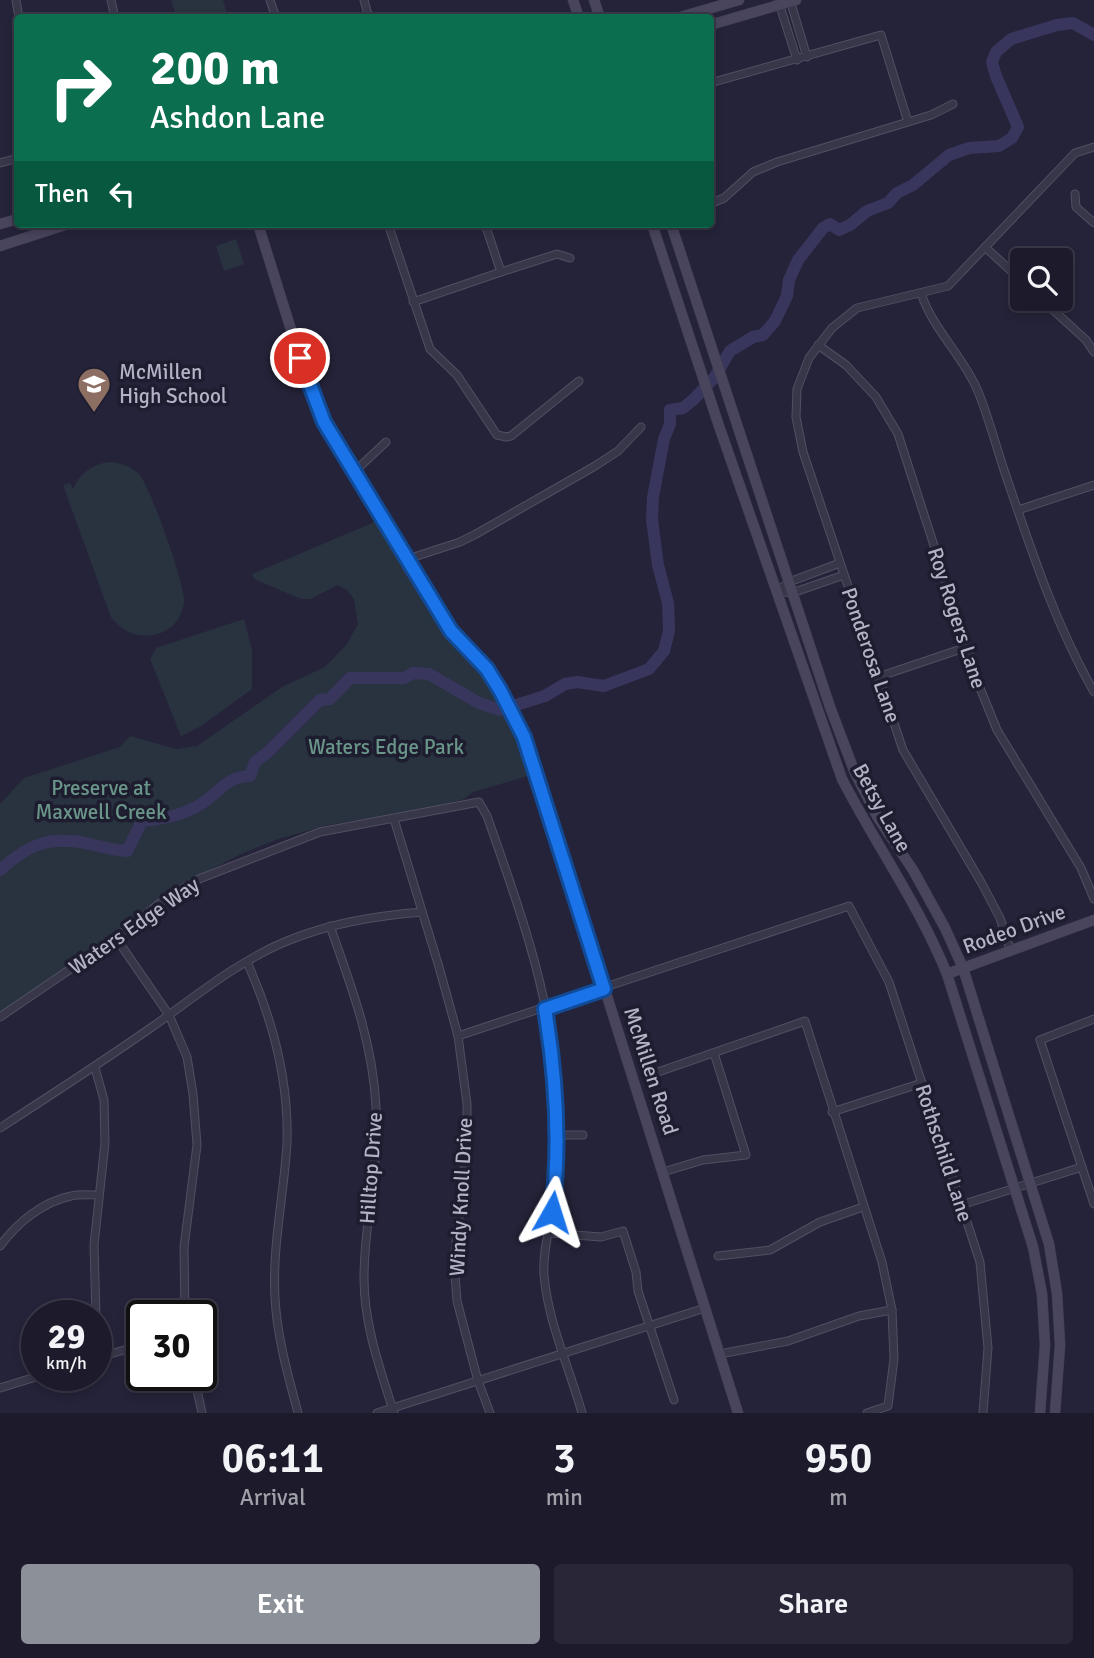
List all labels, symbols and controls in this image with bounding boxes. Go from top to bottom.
text: 200 m [150,38,280,98]
icon: right [35,42,126,133]
text: Ashdon Lane [150,98,325,137]
icon: left [103,175,141,213]
text: Then [35,178,89,210]
map controls [1010,248,1073,311]
button: search [1010,248,1073,311]
pin [270,328,330,388]
icon: arrive [281,339,319,377]
place label: McMillen High School [119,359,227,409]
school or university icon: McMillen High School [75,365,113,414]
street label: Roy Rogers Lane [922,544,992,692]
street label: Ponderosa Lane [836,584,906,726]
park label: Waters Edge Park [308,734,464,760]
street label: Betsy Lane [847,759,917,857]
park label: Preserve at Maxwell Creek [35,775,167,825]
street label: Waters Edge Way [64,871,204,981]
street label: Rodeo Drive [959,898,1069,960]
street label: McMillen Road [618,1004,684,1138]
street label: Rothschild Lane [910,1081,978,1225]
street label: Hilltop Drive [354,1111,388,1225]
street label: Windy Knoll Drive [444,1117,478,1277]
position arrow [515,1175,589,1249]
speed limit sign: 30 [126,1300,217,1391]
text: 29 [48,1315,85,1358]
text: km/h [46,1352,87,1374]
text: 06:11 [222,1433,324,1484]
text: 3 [553,1433,576,1484]
text: 950 [804,1433,872,1484]
text: Arrival [240,1483,306,1512]
text: min [546,1483,583,1512]
text: m [829,1483,848,1512]
button: Exit [21,1564,540,1644]
button: Share [554,1564,1073,1644]

